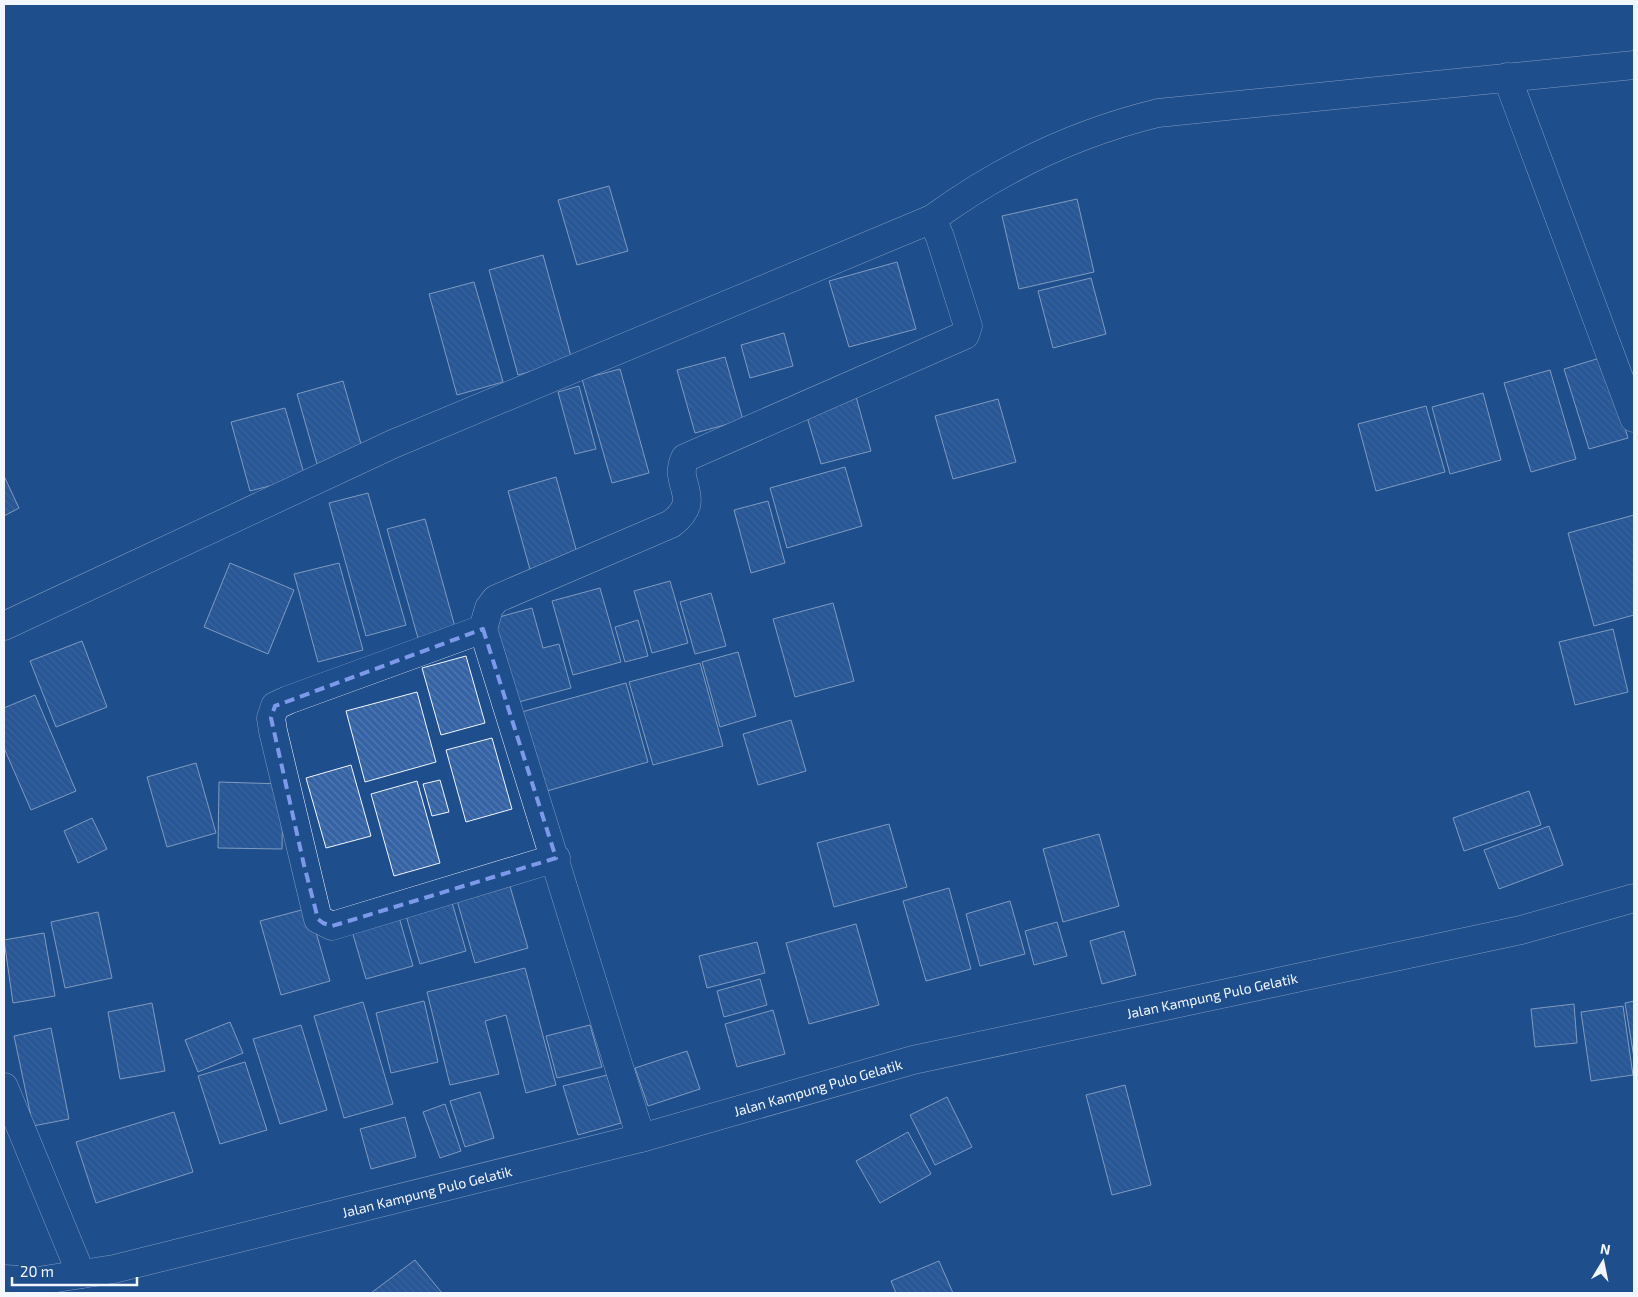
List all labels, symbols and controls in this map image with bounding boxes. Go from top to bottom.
street label: Jalan Kampung Pulo Gelatik [1125,969,1299,1022]
street label: Jalan Kampung Pulo Gelatik [732,1055,904,1120]
street label: Jalan Kampung Pulo Gelatik [340,1162,514,1221]
north arrow [1578,1237,1628,1287]
text: N [1599,1239,1612,1258]
scale bar [12,1254,138,1286]
text: 20 m [20,1262,54,1280]

